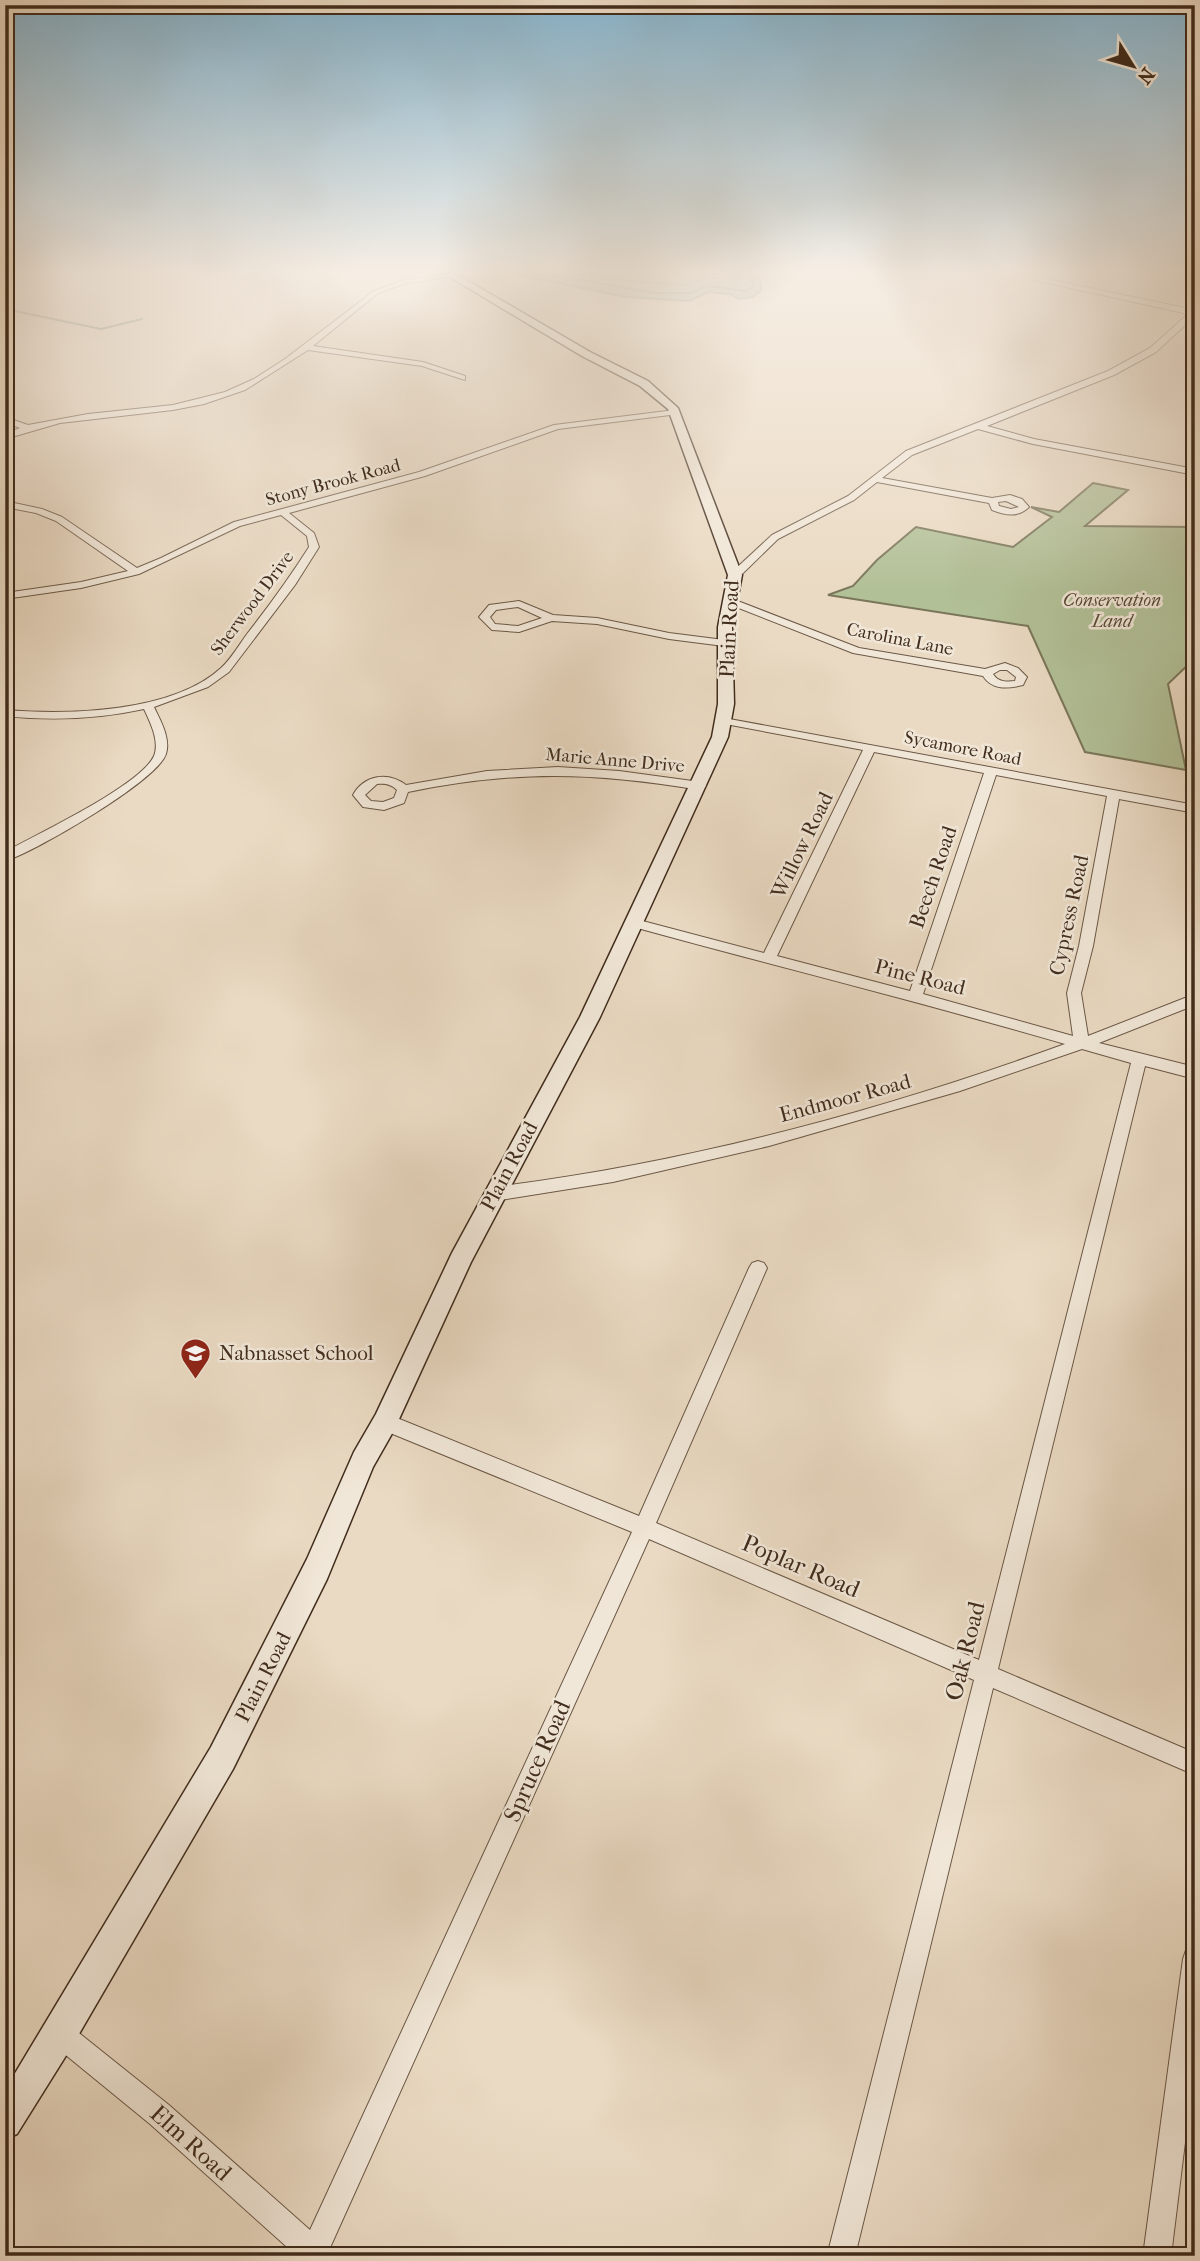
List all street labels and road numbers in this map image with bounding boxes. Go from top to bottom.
street label: Stony Brook Road [263,454,403,511]
street label: Sherwood Drive [206,547,298,660]
street label: Plain Road [714,579,744,678]
street label: Carolina Lane [845,619,955,660]
street label: Sycamore Road [903,727,1023,770]
street label: Marie Anne Drive [544,744,686,777]
street label: Willow Road [766,787,838,903]
street label: Beech Road [904,822,962,931]
street label: Cypress Road [1045,852,1094,977]
street label: Pine Road [872,954,968,1000]
street label: Endmoor Road [777,1069,914,1127]
street label: Plain Road [475,1117,543,1215]
street label: Poplar Road [738,1529,865,1604]
street label: Oak Road [939,1598,991,1703]
street label: Plain Road [230,1627,296,1726]
street label: Spruce Road [498,1695,577,1826]
street label: Elm Road [145,2099,238,2187]

